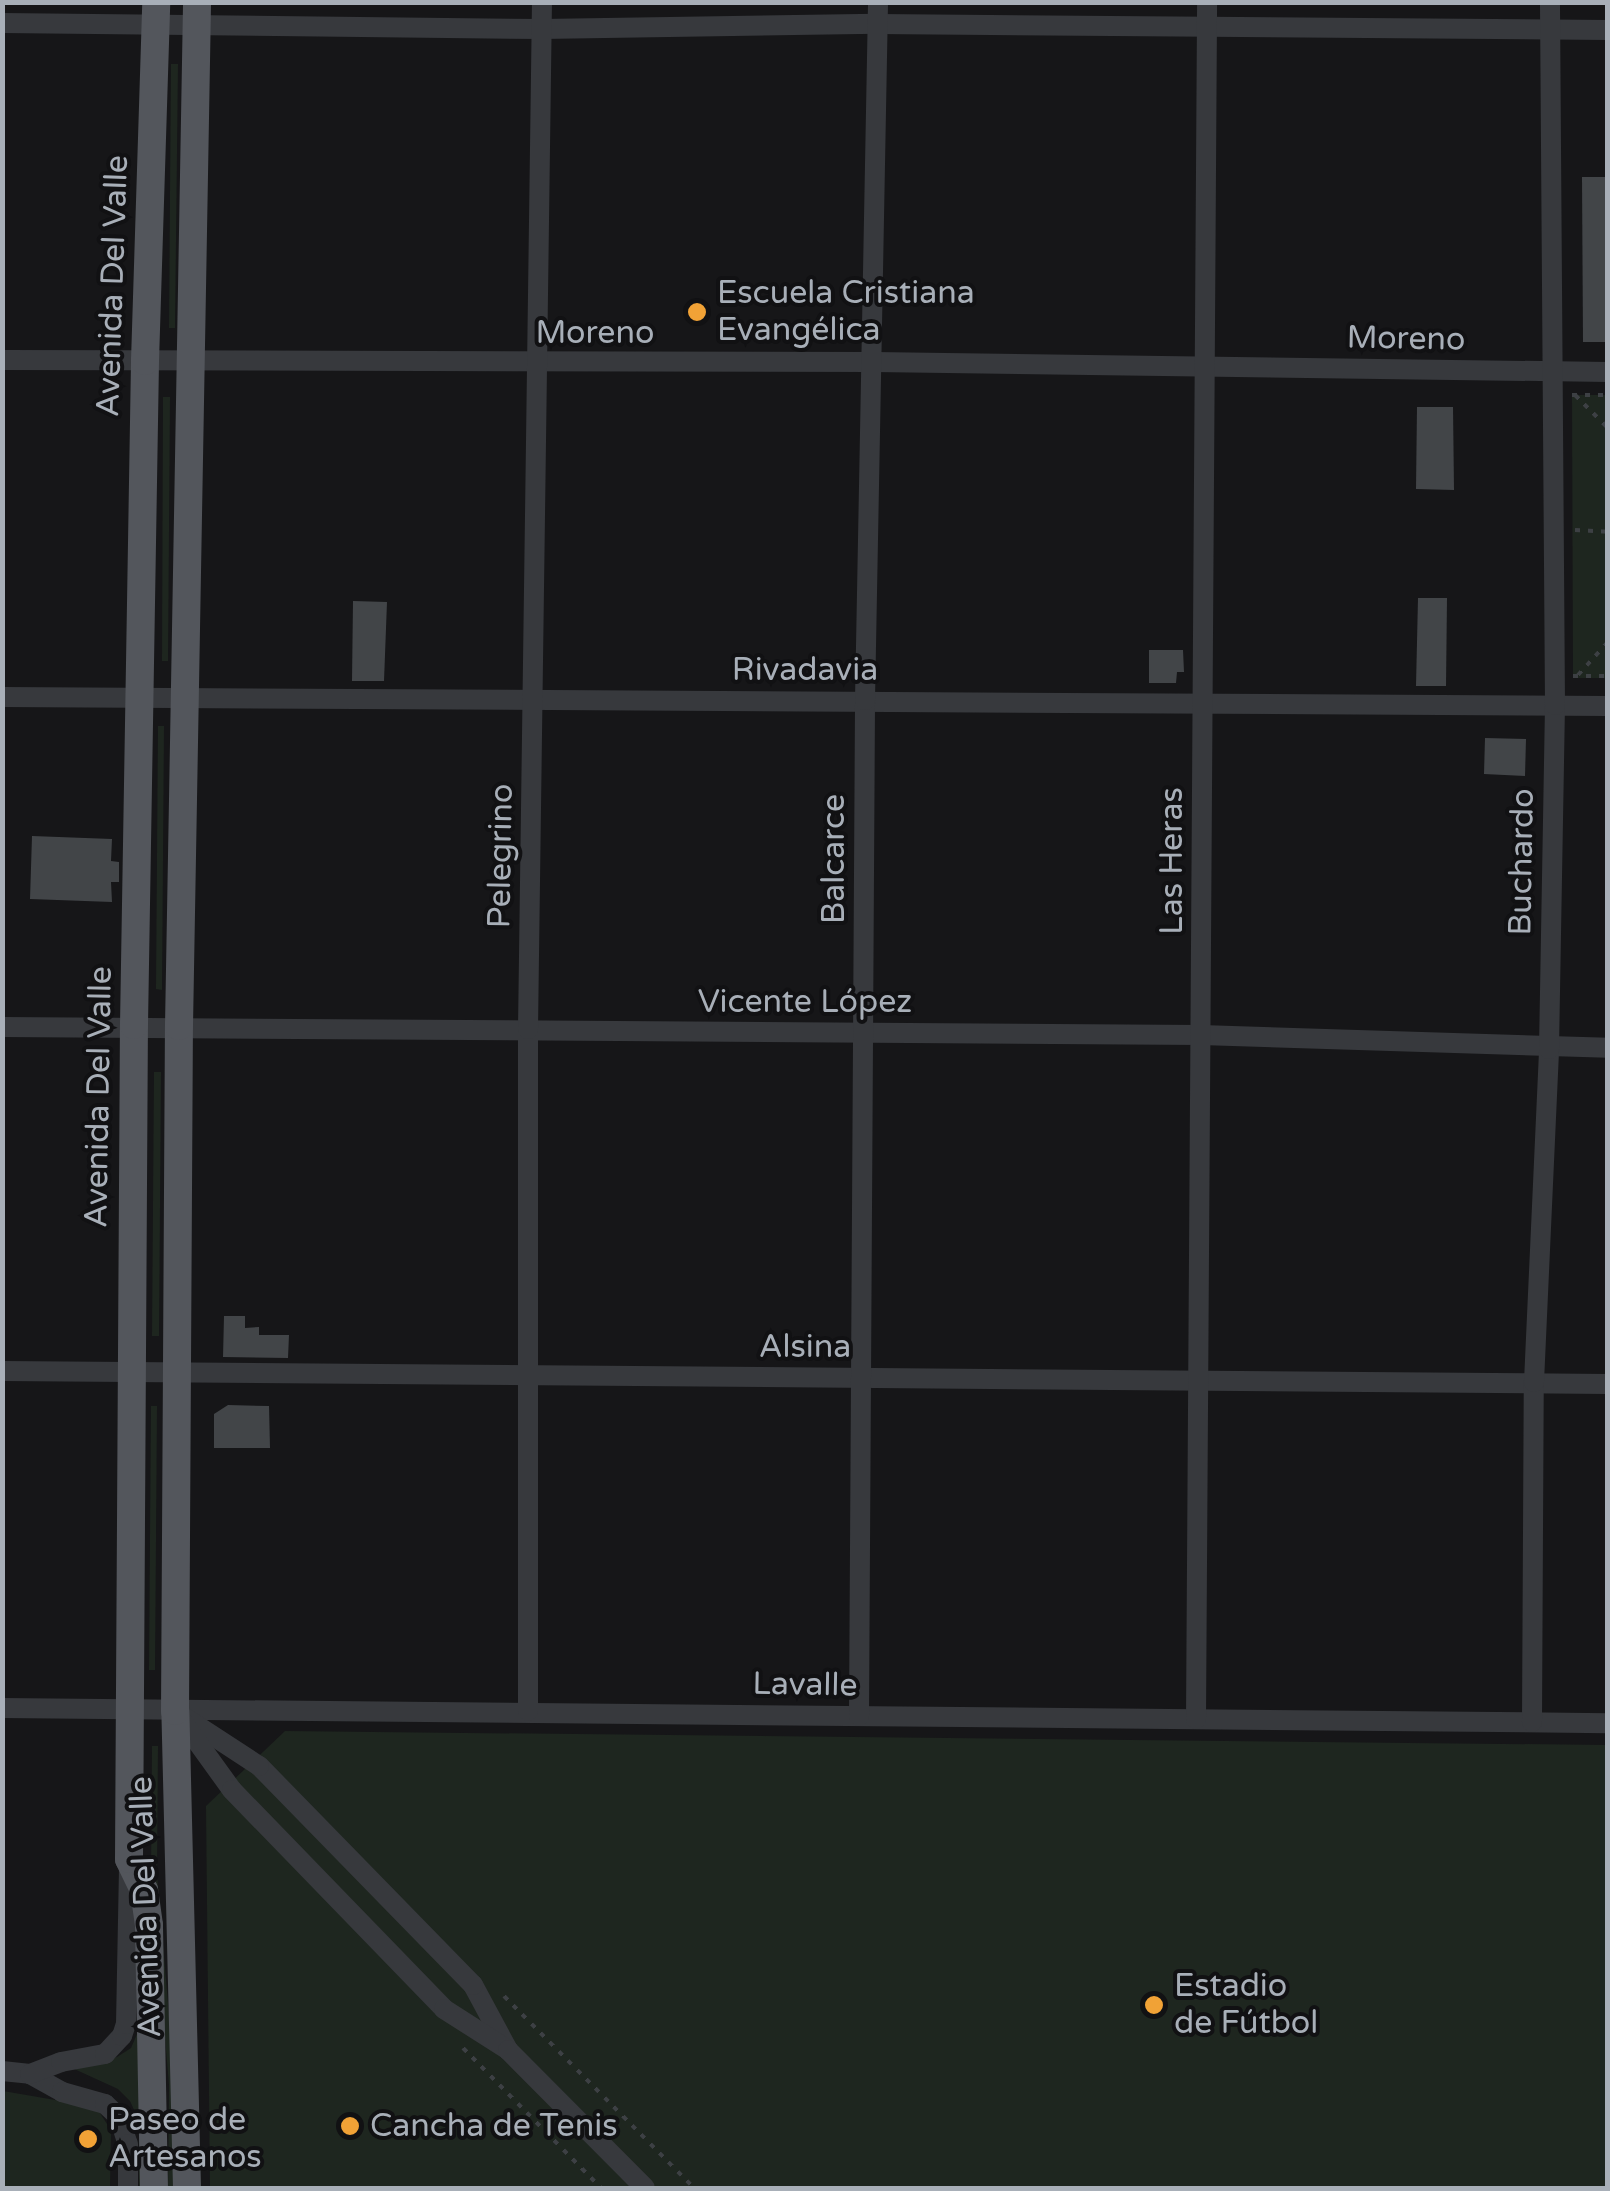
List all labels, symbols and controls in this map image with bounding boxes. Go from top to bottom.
street label: Avenida Del Valle [89,154,137,418]
place label: Escuela Cristiana Evangélica [717,275,975,350]
marker: Escuela Cristiana Evangélica [686,301,708,323]
street label: Moreno [536,314,654,352]
street label: Moreno [1346,319,1466,359]
street label: Rivadavia [732,651,878,689]
street label: Pelegrino [481,783,521,929]
street label: Las Heras [1153,787,1191,935]
street label: Buchardo [1502,788,1542,936]
street label: Balcarce [815,794,853,924]
street label: Avenida Del Valle [78,966,120,1228]
street label: Vicente López [698,983,912,1021]
street label: Alsina [759,1328,851,1366]
street label: Lavalle [752,1665,858,1705]
street label: Avenida Del Valle [122,1775,170,2039]
place label: Estadio de Fútbol [1174,1968,1318,2043]
marker: Estadio de Fútbol [1143,1994,1165,2016]
place label: Paseo de Artesanos [108,2102,262,2177]
place label: Cancha de Tenis [370,2107,618,2145]
marker: Cancha de Tenis [339,2115,361,2137]
marker: Paseo de Artesanos [77,2128,99,2150]

